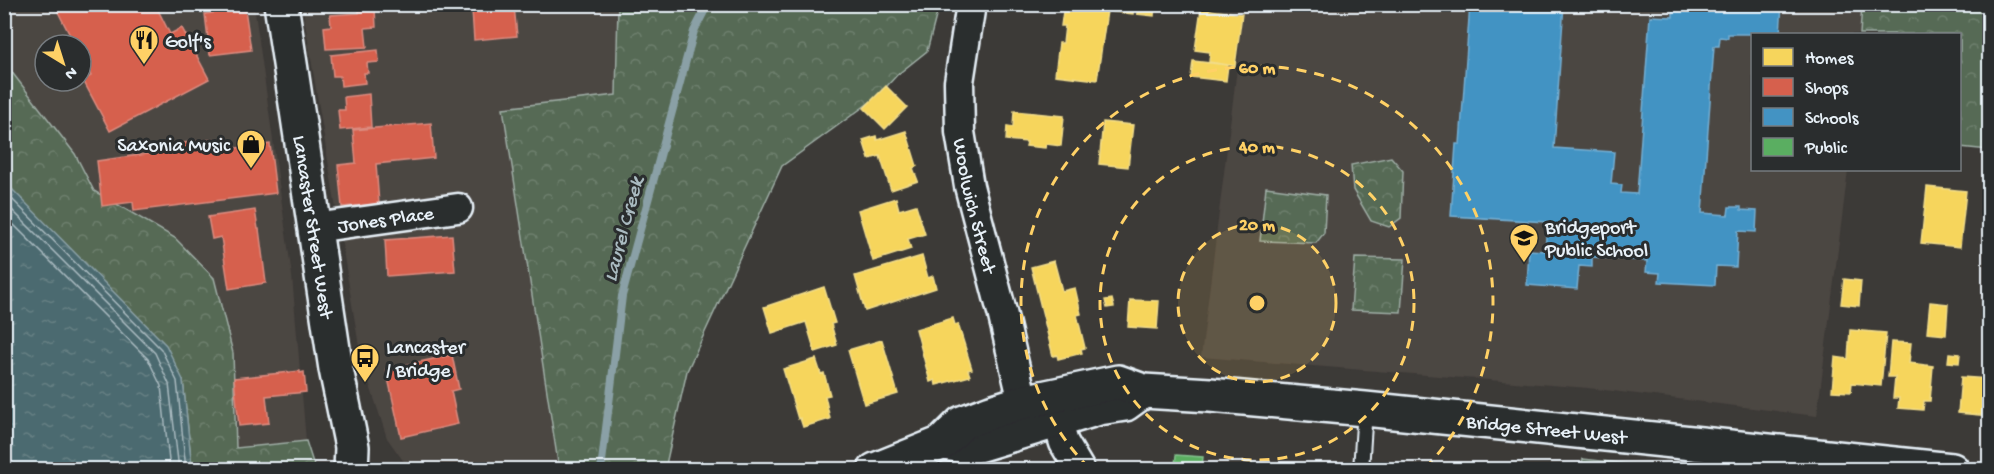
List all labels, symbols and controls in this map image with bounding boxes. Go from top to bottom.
restaurant icon: Golf's [128,24,160,66]
place label: Golf's [165,32,212,55]
north arrow [33,33,93,93]
legend [1751,33,1961,171]
text: Homes [1805,49,1855,70]
text: 60 m [1239,59,1275,80]
text: N [60,61,80,83]
text: Shops [1805,79,1849,100]
text: Schools [1805,109,1860,130]
shop icon: Saxonia Music [235,128,267,170]
street label: Lancaster Street West [286,134,336,322]
place label: Saxonia Music [117,136,231,159]
street label: Woolwich Street [946,137,1000,278]
text: 40 m [1238,138,1275,159]
text: Public [1804,139,1848,160]
water label: Laurel Creek [599,172,652,285]
street label: Jones Place [336,203,436,240]
text: 20 m [1239,216,1275,237]
place label: Bridgeport Public School [1544,218,1648,264]
school or university icon: Bridgeport Public School [1508,222,1540,264]
centre of rings [1247,293,1267,313]
place label: Lancaster / Bridge [386,338,467,384]
bus stop icon: Lancaster / Bridge [349,342,381,384]
street label: Bridge Street West [1464,411,1629,451]

